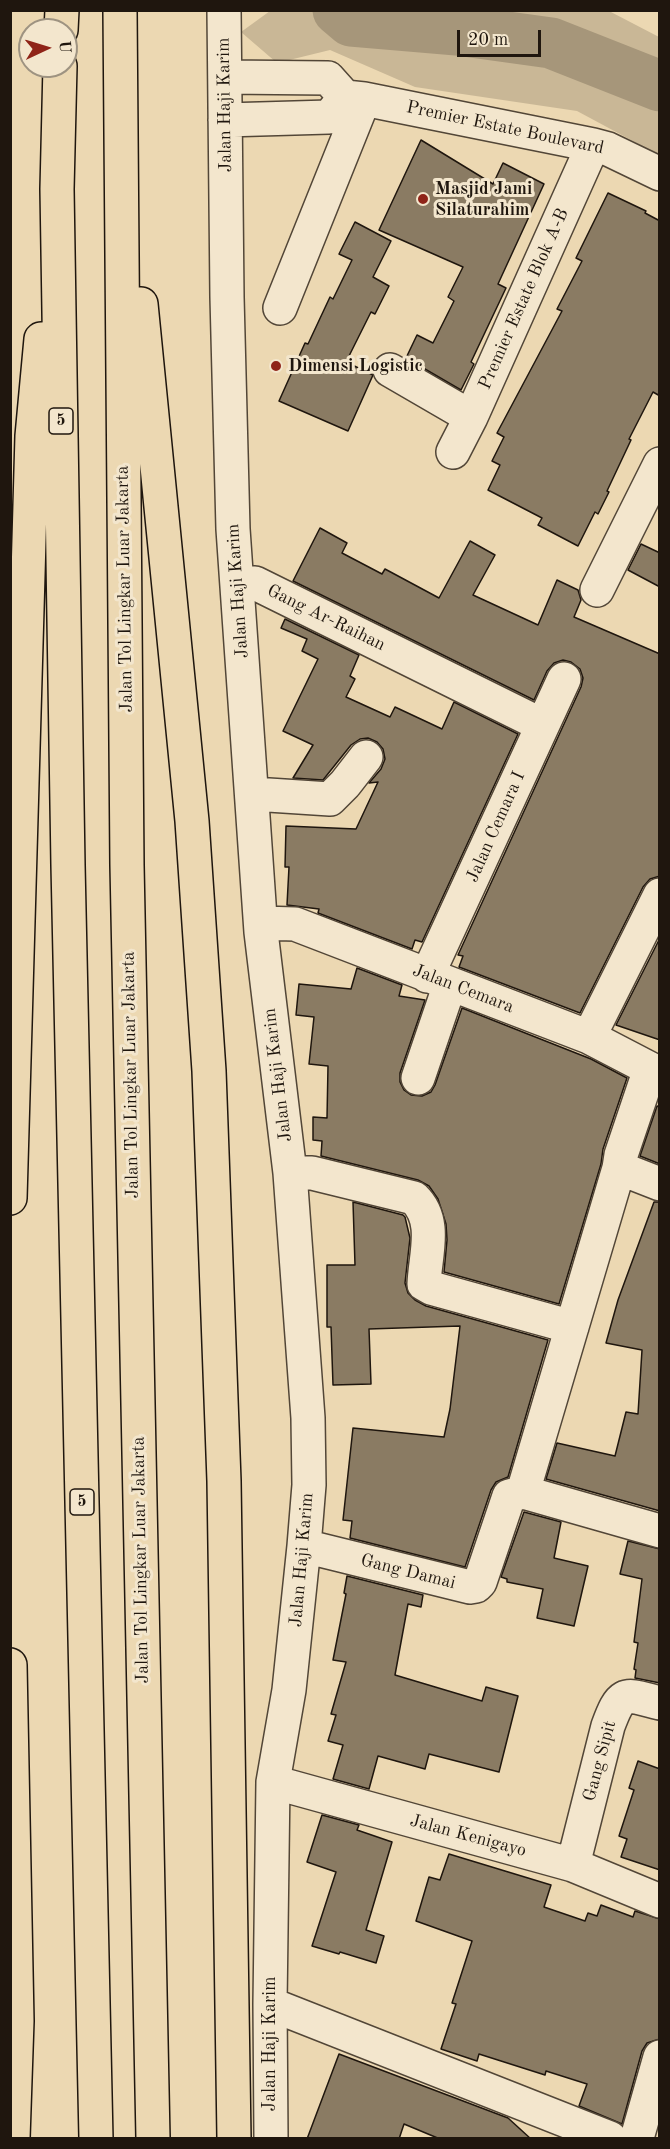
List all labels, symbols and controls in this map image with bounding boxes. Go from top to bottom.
north arrow [18,18,78,78]
scale bar [460,18,544,56]
text: 20 m [468,31,508,49]
street label: Jalan Haji Karim [213,37,237,173]
text: U [56,40,72,54]
street label: Premier Estate Boulevard [404,96,606,160]
place label: Masjid Jami Silaturahim [435,178,532,220]
marker: Masjid Jami Silaturahim [416,192,430,206]
street label: Premier Estate Blok A-B [474,205,574,393]
place label: Dimensi Logistic [288,355,423,377]
marker: Dimensi Logistic [269,359,283,373]
road number: 5 [49,408,73,434]
street label: Jalan Tol Lingkar Luar Jakarta [112,465,138,713]
street label: Jalan Haji Karim [223,523,253,659]
street label: Gang Ar-Raihan [263,580,389,656]
street label: Jalan Cemara I [462,768,530,886]
street label: Jalan Tol Lingkar Luar Jakarta [118,951,144,1199]
street label: Jalan Cemara [409,960,517,1018]
street label: Jalan Haji Karim [259,1007,297,1143]
street label: Jalan Tol Lingkar Luar Jakarta [128,1436,154,1684]
road number: 5 [70,1489,94,1515]
street label: Jalan Haji Karim [285,1492,319,1628]
street label: Gang Damai [358,1550,458,1594]
street label: Gang Sipit [579,1718,621,1804]
street label: Jalan Kenigayo [407,1810,529,1862]
street label: Jalan Haji Karim [259,1977,281,2111]

